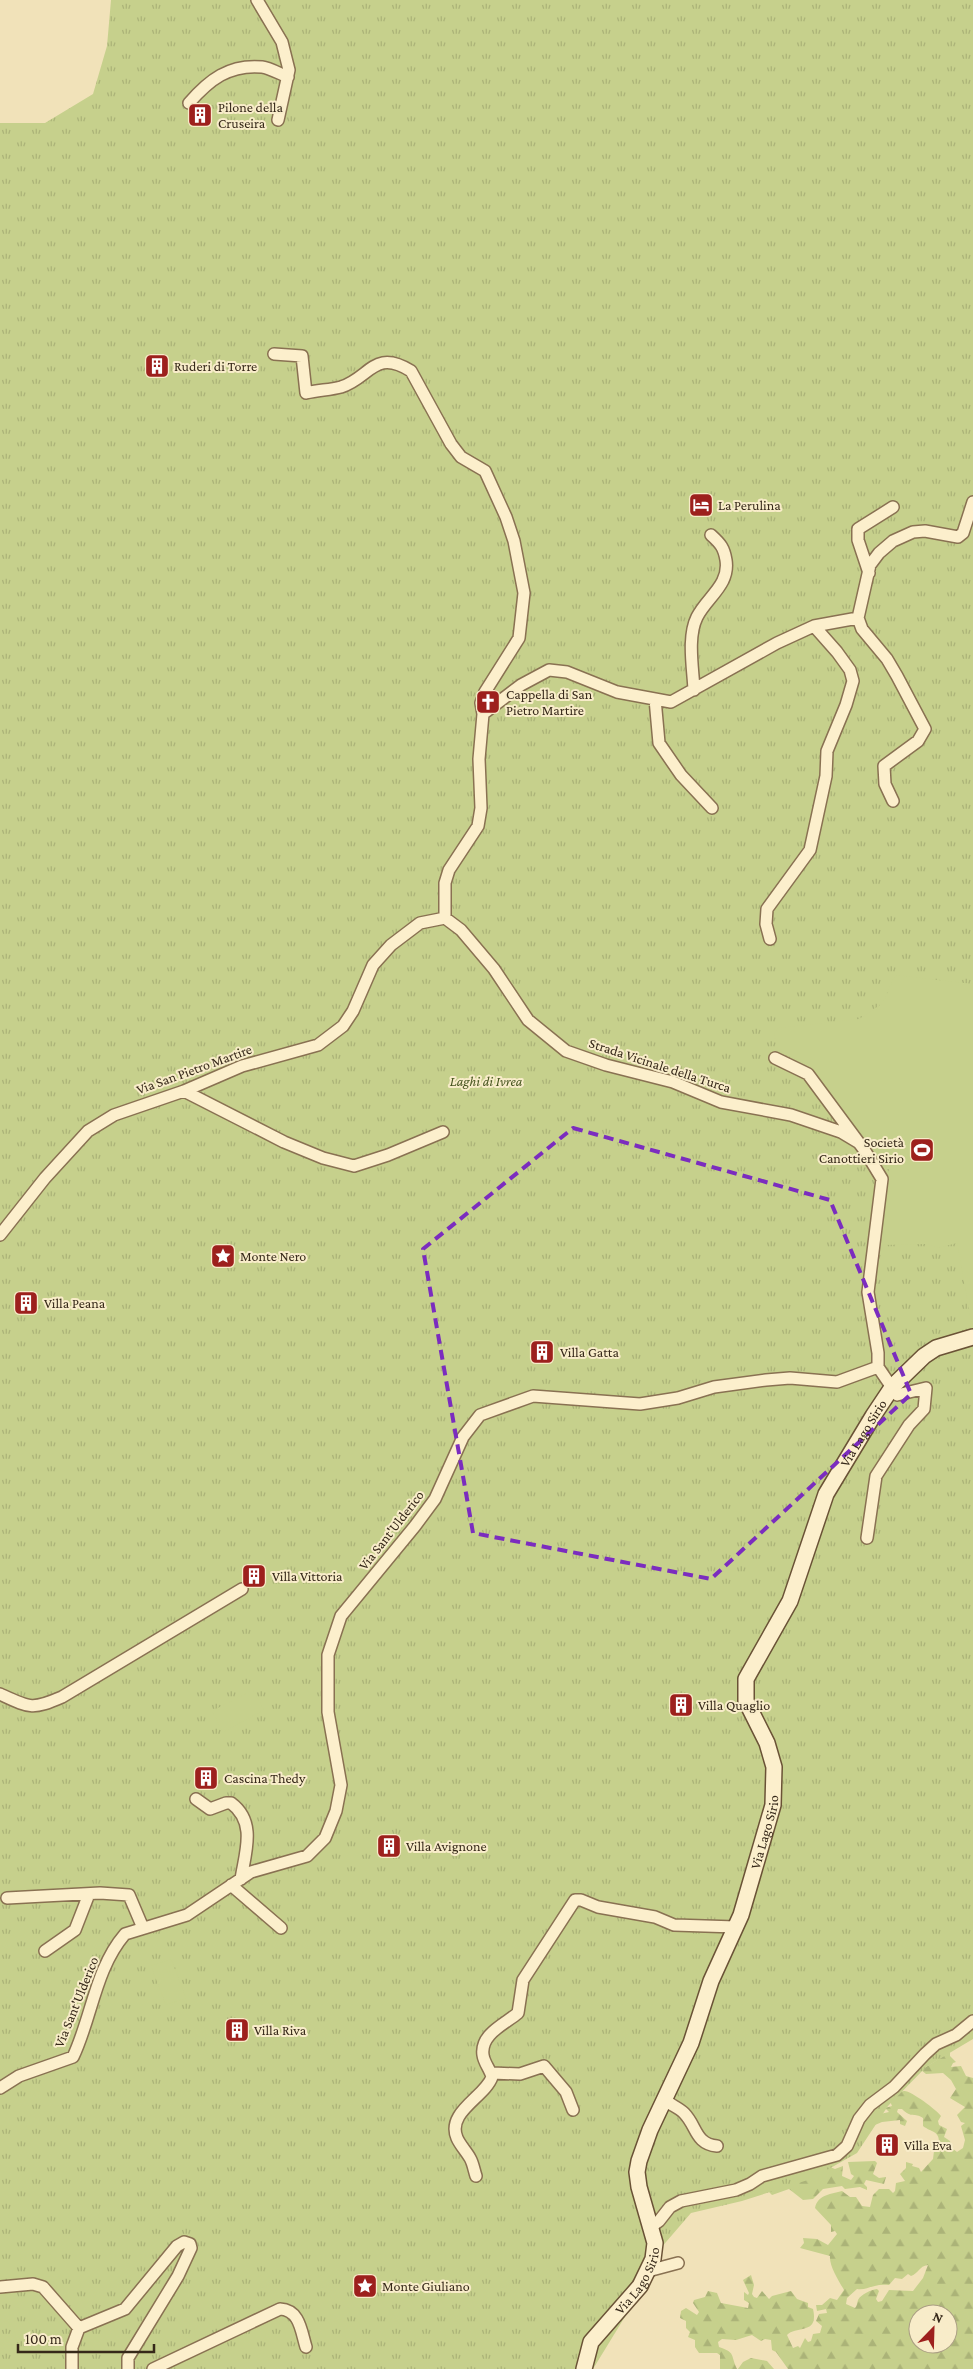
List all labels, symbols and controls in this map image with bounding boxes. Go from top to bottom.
place label: Pilone della Cruseira [218,99,283,131]
building icon: Pilone della Cruseira [187,102,213,128]
building icon: Ruderi di Torre [144,353,170,379]
place label: Ruderi di Torre [174,358,257,374]
hotel icon: La Perulina [688,492,714,518]
place label: La Perulina [718,497,781,513]
place label: Cappella di San Pietro Martire [506,686,593,718]
church icon: Cappella di San Pietro Martire [475,689,501,715]
street label: Strada Vicinale della Turca [587,1035,733,1096]
street label: Via San Pietro Martire [134,1041,254,1097]
park label: Laghi di Ivrea [450,1073,523,1089]
place label: Società Canottieri Sirio [819,1134,905,1166]
sports icon: Società Canottieri Sirio [909,1137,935,1163]
place icon: Monte Nero [210,1243,236,1269]
place label: Monte Nero [240,1248,306,1264]
building icon: Villa Peana [13,1290,39,1316]
place label: Villa Peana [44,1295,106,1311]
building icon: Villa Gatta [529,1339,555,1365]
place label: Villa Gatta [560,1344,619,1360]
street label: Via Lago Sirio [836,1396,890,1470]
street label: Via Sant'Ulderico [355,1487,427,1573]
building icon: Villa Vittoria [241,1563,267,1589]
place label: Villa Vittoria [272,1568,343,1584]
building icon: Villa Quaglio [668,1692,694,1718]
place label: Villa Quaglio [698,1697,770,1713]
building icon: Cascina Thedy [193,1765,219,1791]
place label: Cascina Thedy [224,1770,306,1786]
street label: Via Lago Sirio [747,1795,781,1871]
building icon: Villa Avignone [376,1833,402,1859]
place label: Villa Avignone [406,1838,487,1854]
street label: Via Sant'Ulderico [51,1954,101,2050]
building icon: Villa Riva [224,2017,250,2043]
place label: Villa Riva [254,2022,307,2038]
building icon: Villa Eva [874,2132,900,2158]
place label: Villa Eva [904,2137,953,2153]
street label: Via Lago Sirio [611,2246,662,2317]
place icon: Monte Giuliano [352,2273,378,2299]
place label: Monte Giuliano [382,2278,470,2294]
north arrow [908,2304,958,2354]
text: N [931,2308,946,2326]
scale bar [18,2322,154,2354]
text: 100 m [25,2331,62,2347]

